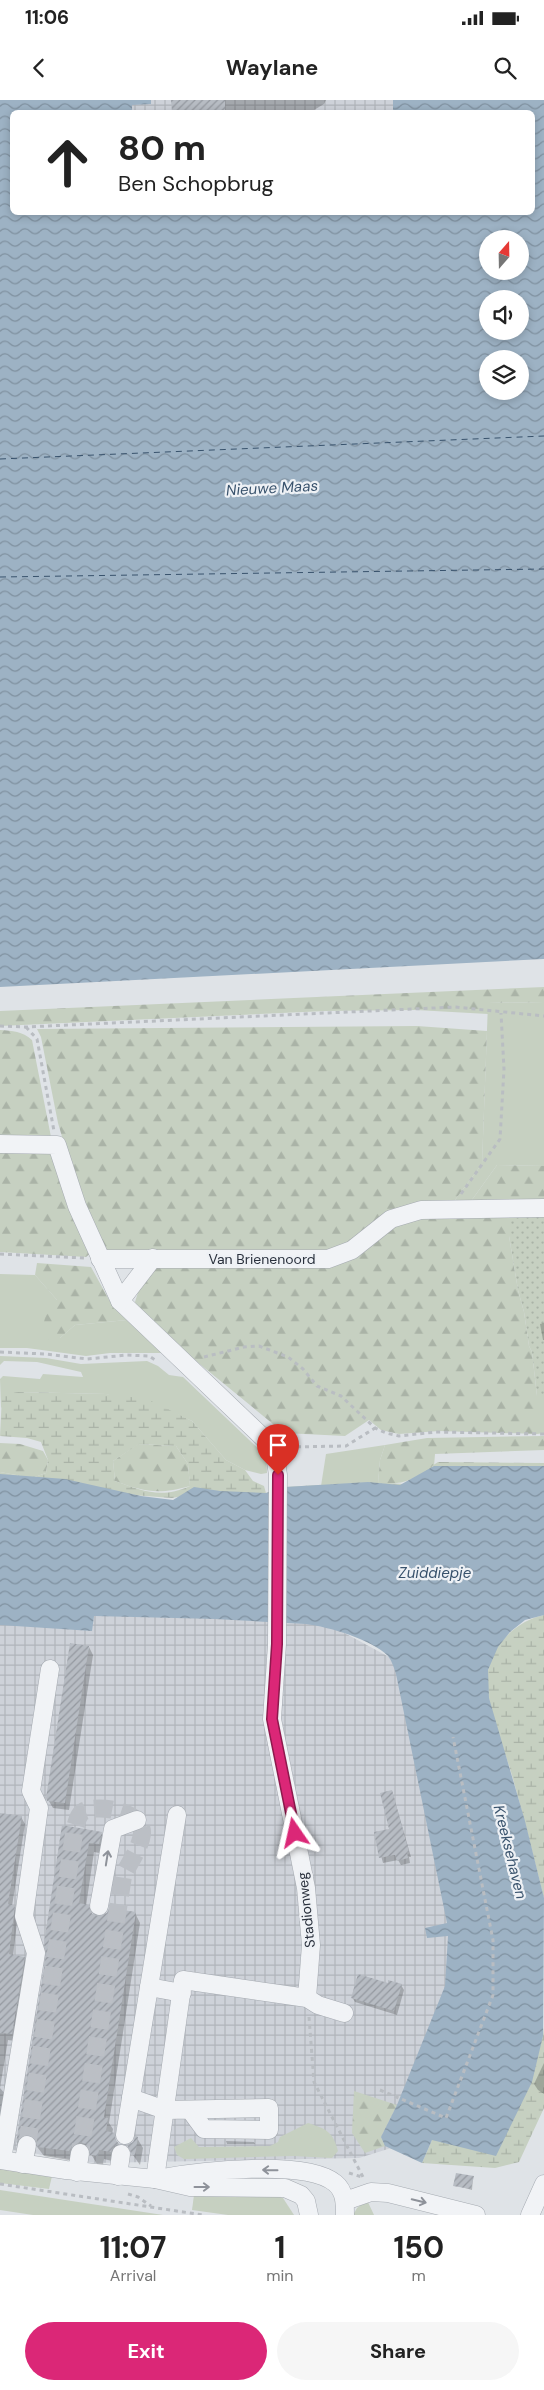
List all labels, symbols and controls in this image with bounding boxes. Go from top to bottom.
text: 11:06 [25,5,69,30]
text: Waylane [226,53,318,82]
icon: back [25,54,53,82]
icon: search [491,54,519,82]
text: 80 m [118,125,206,171]
icon: ahead [35,130,100,195]
text: Ben Schopbrug [118,169,274,198]
north arrow [479,230,529,280]
map controls [479,230,529,400]
button: sound [479,290,529,340]
button: layers [479,350,529,400]
water label: Nieuwe Maas [226,476,318,500]
street label: Van Brienenoord [208,1250,316,1268]
pin [257,1424,299,1475]
icon: arrive [264,1431,292,1459]
water label: Zuiddiepje [399,1563,472,1583]
water label: Kreeksehaven [489,1803,531,1901]
position arrow [268,1806,320,1858]
one-way arrow [102,1851,112,1867]
street label: Stadionweg [293,1871,319,1949]
one-way arrow [263,2165,279,2174]
one-way arrow [194,2182,210,2192]
one-way arrow [410,2197,426,2206]
text: 11:07 [100,2228,166,2267]
text: 1 [274,2228,285,2267]
text: 150 [393,2228,444,2267]
text: Arrival [110,2265,156,2286]
text: min [266,2265,294,2286]
text: m [412,2265,426,2286]
button: Exit [25,2322,267,2380]
button: Share [277,2322,519,2380]

